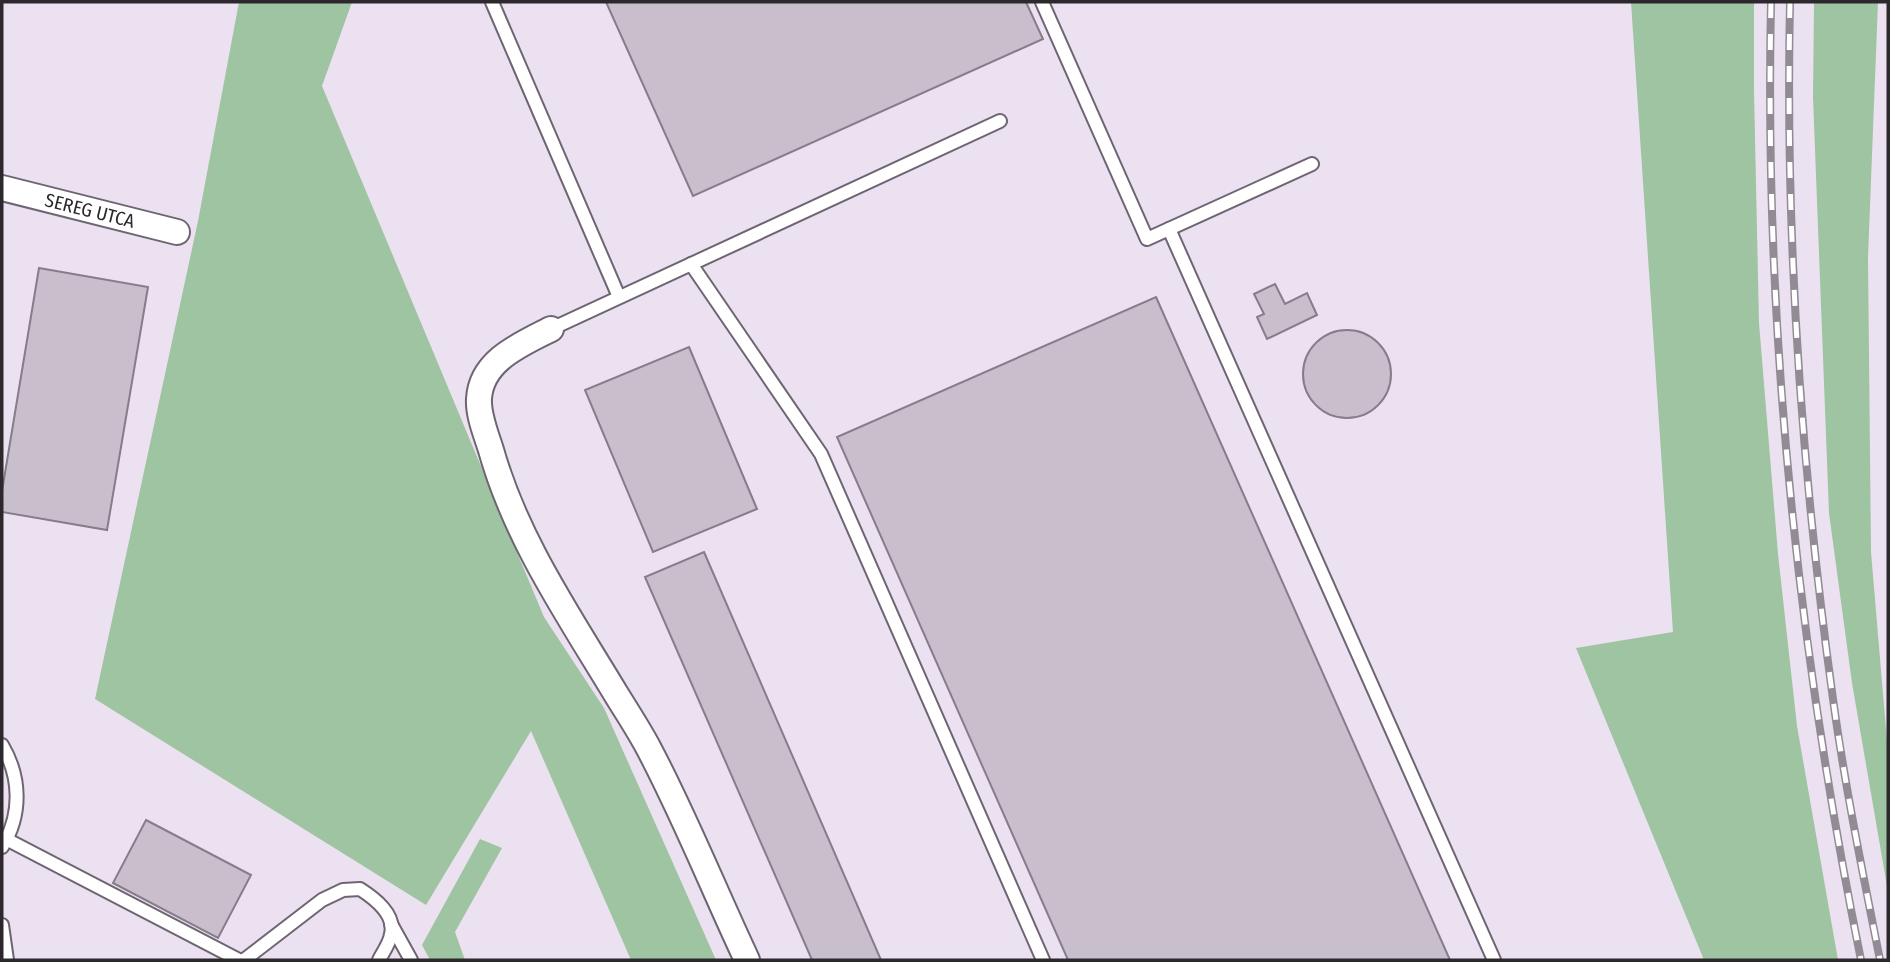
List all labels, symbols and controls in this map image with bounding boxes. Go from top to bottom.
street label: SEREG UTCA [43,188,137,233]

